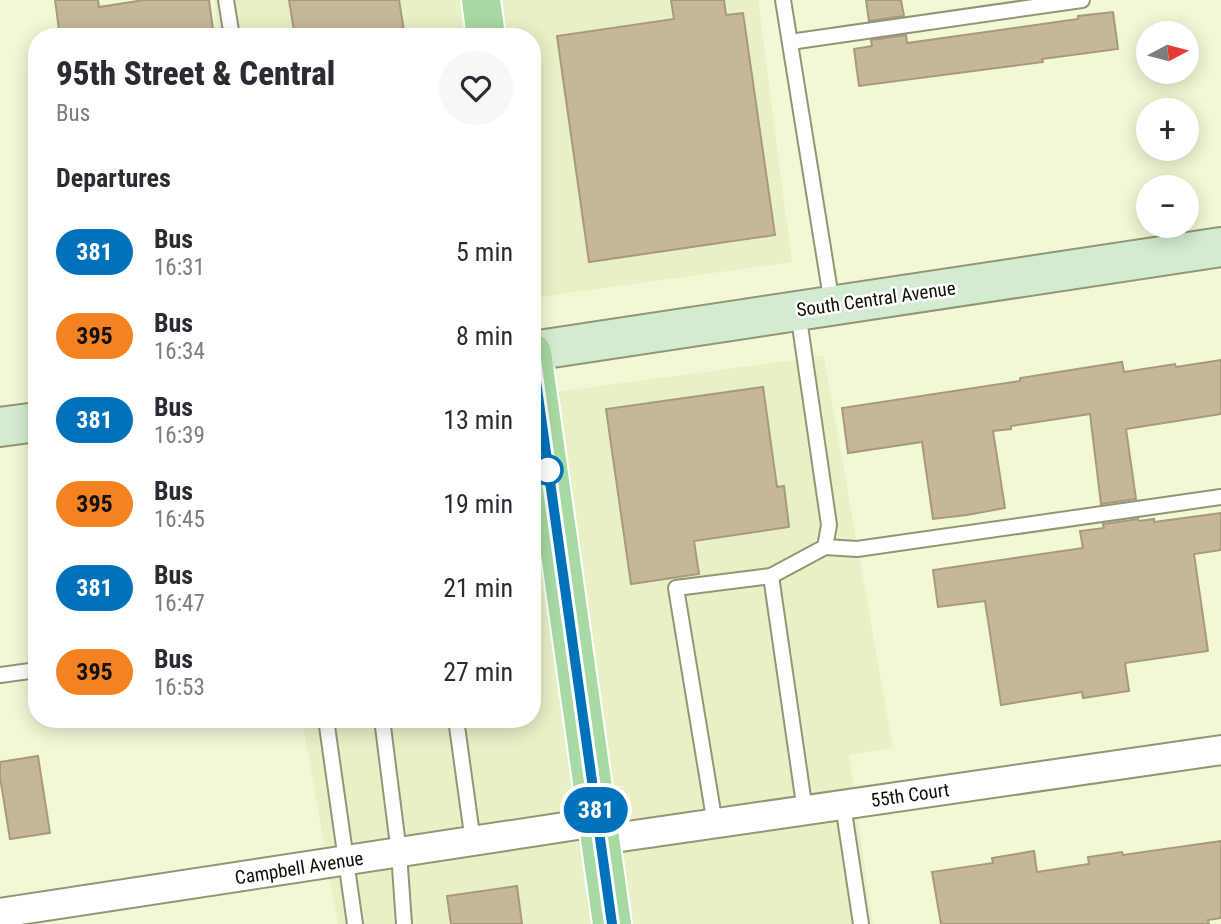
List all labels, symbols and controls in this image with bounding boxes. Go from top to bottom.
north arrow [1136,21,1199,84]
map controls [1136,21,1199,238]
button: heart [439,51,513,125]
text: 95th Street & Central [56,54,335,93]
button: + [1136,98,1199,161]
text: Bus [56,100,90,127]
text: Departures [56,163,171,193]
button: − [1136,175,1199,238]
text: Bus [154,224,193,254]
text: 5 min [456,237,513,267]
text: 381 [76,238,113,266]
text: 16:31 [154,254,205,281]
street label: South Central Avenue [795,276,957,322]
text: Bus [154,308,193,338]
text: 8 min [456,321,513,351]
text: 395 [76,322,113,350]
text: 16:34 [154,338,205,365]
text: Bus [154,392,193,422]
text: 13 min [443,405,513,435]
text: 381 [76,406,113,434]
text: 16:39 [154,422,205,449]
unlabelled marker [533,455,563,485]
text: Bus [154,476,193,506]
text: 19 min [443,489,513,519]
text: 395 [76,490,113,518]
text: 16:45 [154,506,205,533]
text: Bus [154,560,193,590]
text: 21 min [443,573,513,603]
text: 381 [76,574,113,602]
text: 16:47 [154,590,205,617]
text: Bus [154,644,193,674]
text: 27 min [443,657,513,687]
text: 395 [76,658,113,686]
text: 16:53 [154,674,205,701]
street label: 55th Court [869,778,951,812]
line badge: 381 [556,787,636,833]
text: 381 [578,796,614,824]
street label: Campbell Avenue [233,846,365,889]

